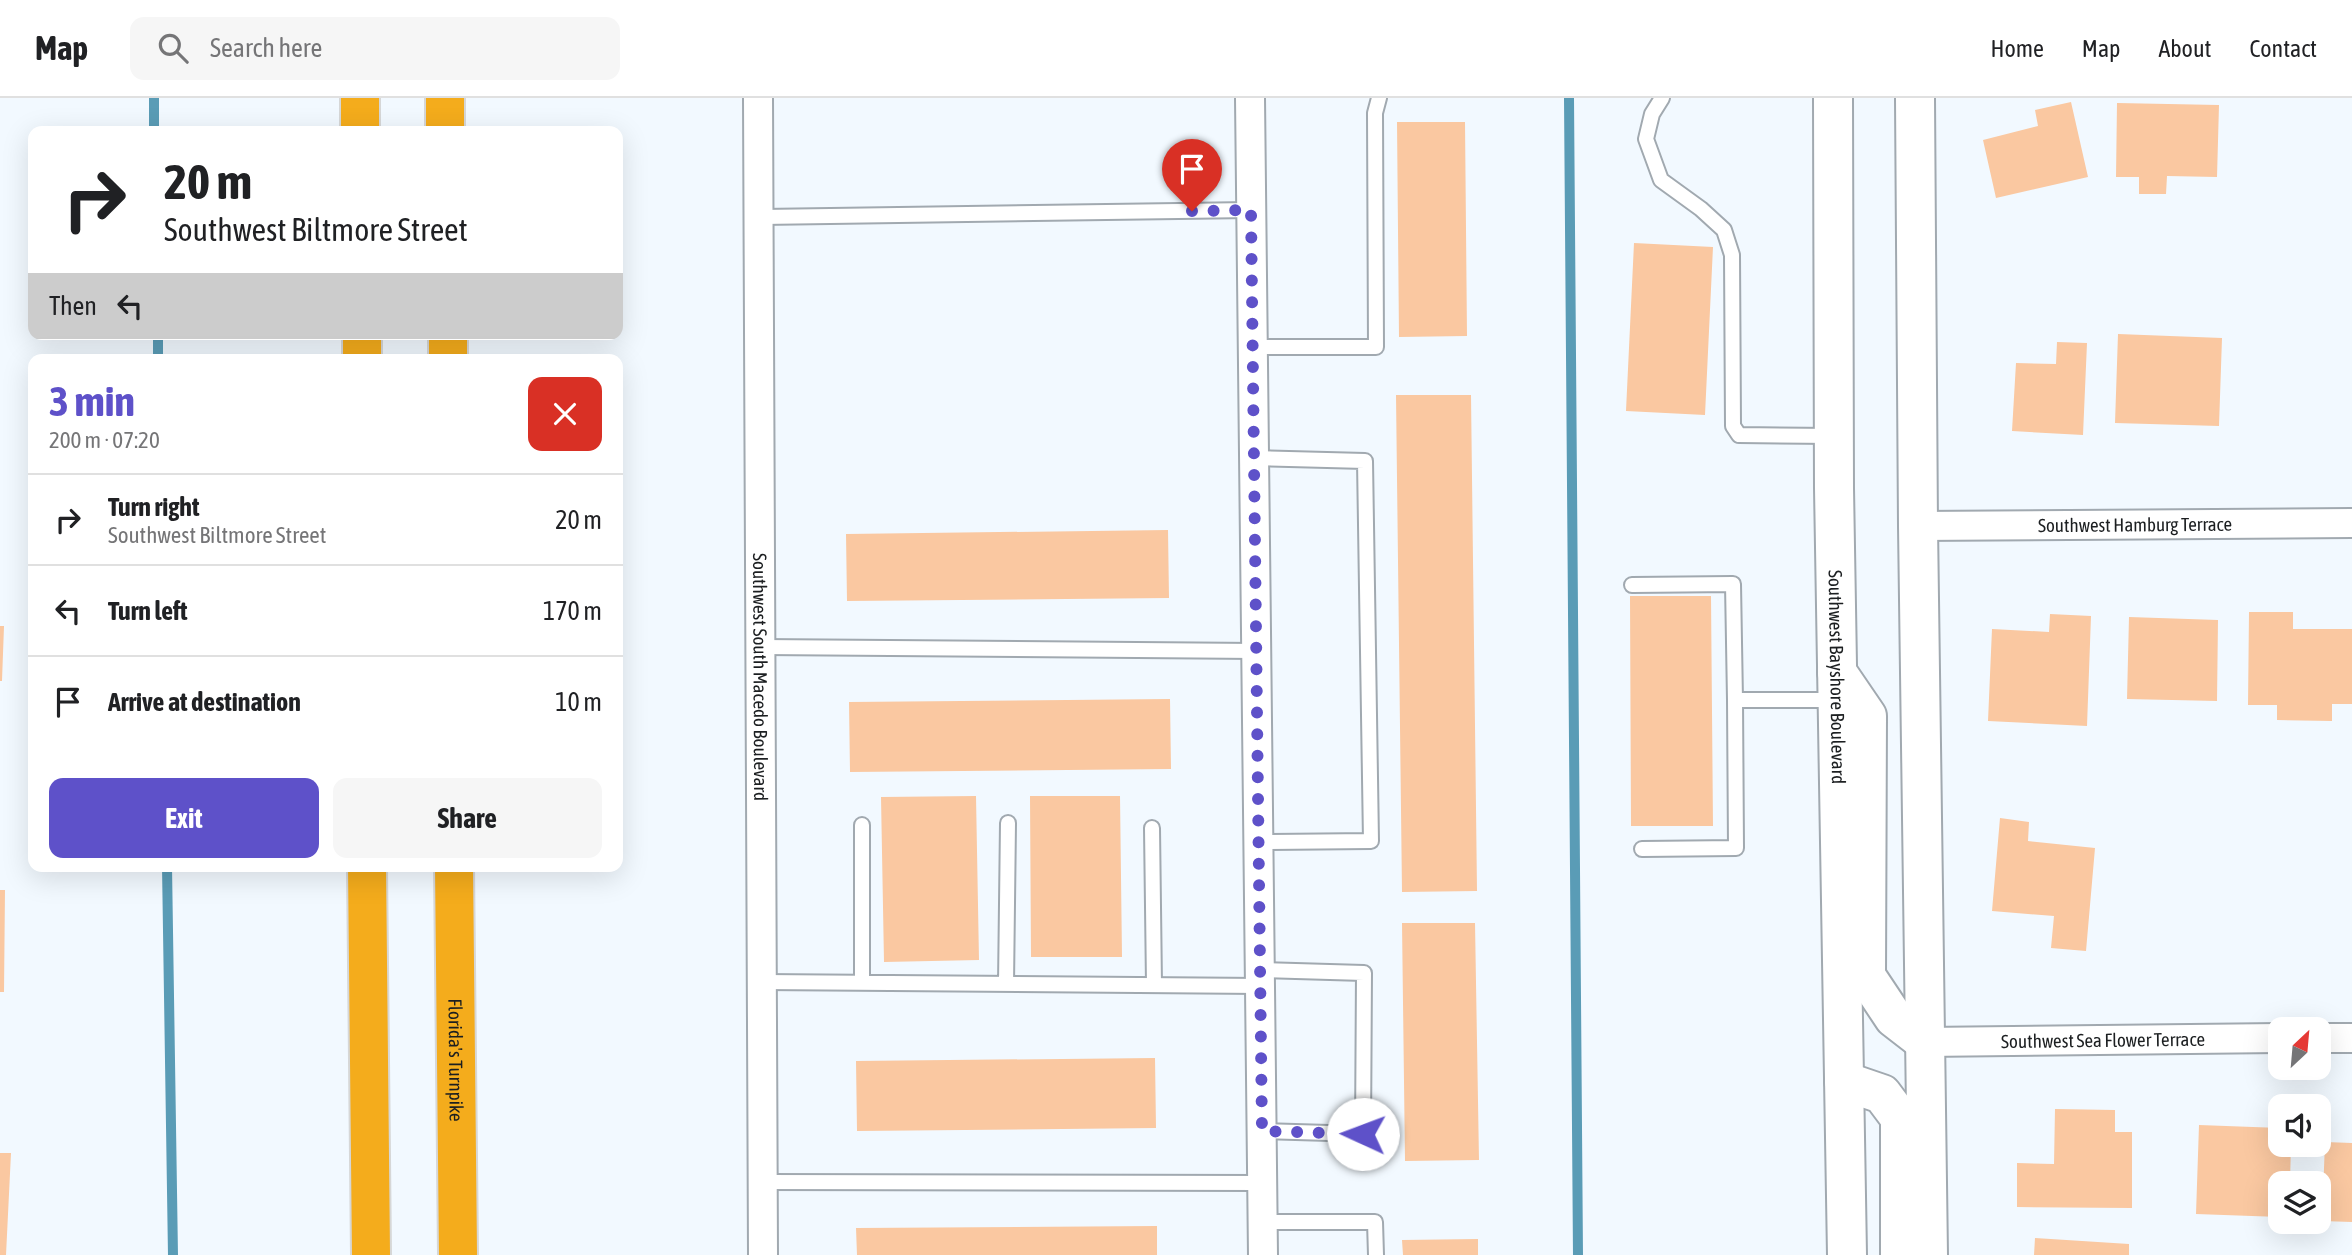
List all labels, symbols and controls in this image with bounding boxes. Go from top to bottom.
search box [130,17,620,80]
text: Map [35,29,88,67]
icon: search [154,29,192,67]
text: Search here [210,33,322,63]
text: Home [1990,35,2044,62]
text: Map [2082,35,2120,62]
text: About [2158,35,2211,62]
text: Contact [2249,35,2317,62]
pin [1162,139,1222,211]
icon: arrive [1173,150,1211,188]
text: 20 m [164,153,252,209]
icon: right [49,154,140,245]
text: Southwest Biltmore Street [164,211,468,248]
icon: left [111,287,149,325]
text: Then [49,291,97,321]
text: 3 min [49,377,135,425]
button: close [528,377,602,451]
text: 200 m · 07:20 [49,427,160,453]
text: Turn right [108,492,199,522]
icon: right [49,501,87,539]
text: 20 m [555,505,602,535]
street label: Southwest Hamburg Terrace [2038,513,2232,536]
text: Southwest Biltmore Street [108,522,326,548]
street label: Southwest South Macedo Boulevard [749,553,772,801]
street label: Southwest Bayshore Boulevard [1824,570,1850,784]
icon: left [49,592,87,630]
text: Turn left [108,596,188,626]
text: 170 m [543,596,602,626]
icon: arrive [49,683,87,721]
text: Arrive at destination [108,687,301,717]
text: 10 m [555,687,602,717]
button: Exit [49,778,319,858]
button: Share [333,778,602,858]
street label: Florida's Turnpike [444,998,468,1122]
north arrow [2268,1017,2331,1080]
map controls [2268,1017,2331,1234]
street label: Southwest Sea Flower Terrace [2001,1028,2205,1052]
button: sound [2268,1094,2331,1157]
position arrow [1326,1097,1400,1171]
button: layers [2268,1171,2331,1234]

